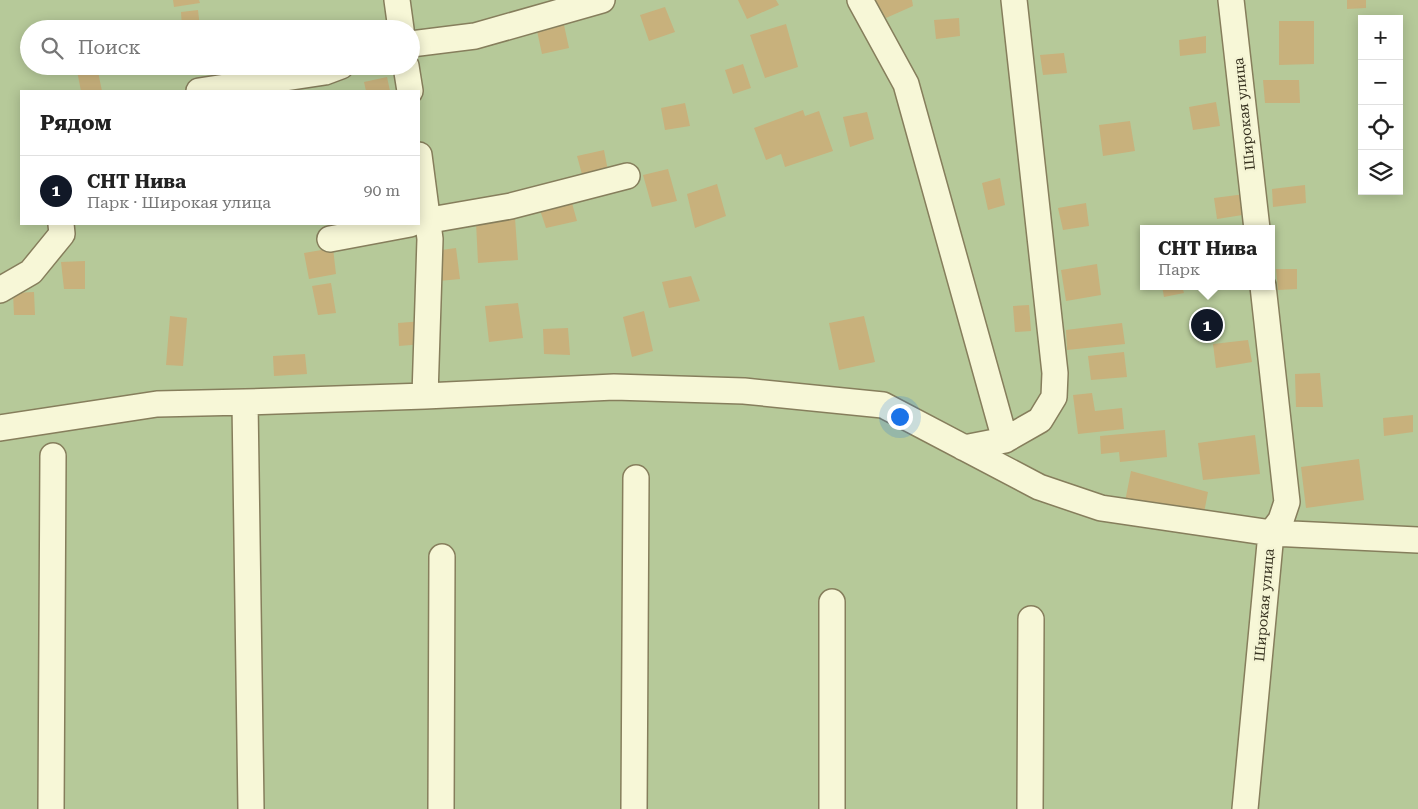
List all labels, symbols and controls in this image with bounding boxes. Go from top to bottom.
map controls [1358,15,1403,195]
button: + [1358,15,1403,60]
search box [20,20,420,75]
icon: search [38,34,66,62]
text: Поиск [78,36,141,59]
street label: Широкая улица [1230,56,1258,171]
button: − [1358,60,1403,105]
button: locate [1358,105,1403,150]
text: Рядом [40,111,112,135]
button: layers [1358,150,1403,195]
text: СНТ Нива [87,170,186,193]
text: 1 [52,181,60,200]
text: 90 m [363,181,400,200]
text: Парк · Широкая улица [87,193,271,212]
popup [1140,225,1275,290]
text: СНТ Нива [1158,237,1257,260]
text: Парк [1158,260,1200,279]
pin: 1 [1191,306,1223,344]
your location [887,404,913,430]
street label: Широкая улица [1251,547,1277,662]

